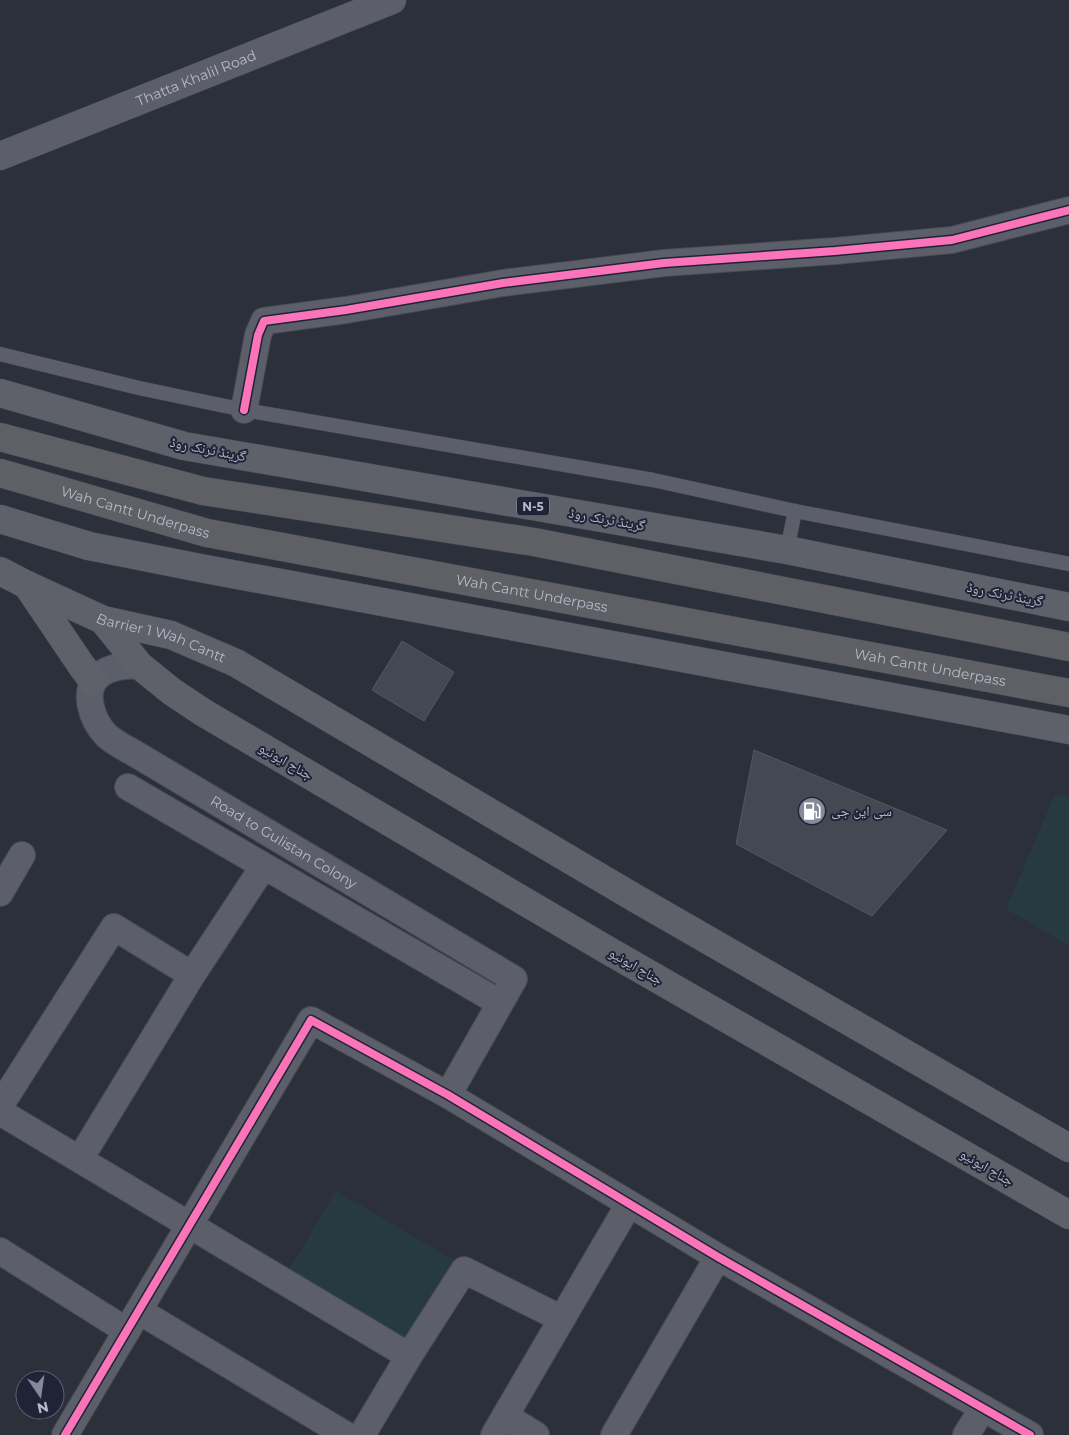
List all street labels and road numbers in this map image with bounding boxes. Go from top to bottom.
street label: Thatta Khalil Road [133,46,259,110]
street label: گرینڈ ٹرنک روڈ [168,433,248,465]
street label: Wah Cantt Underpass [59,482,212,542]
road number: N-5 [517,496,549,516]
street label: گرینڈ ٹرنک روڈ [567,503,647,535]
street label: Wah Cantt Underpass [455,570,609,616]
street label: گرینڈ ٹرنک روڈ [965,578,1045,610]
street label: Barrier 1 Wah Cantt [93,609,229,667]
street label: Wah Cantt Underpass [853,644,1008,690]
street label: جناح ایونیو [255,738,316,785]
street label: Road to Gulistan Colony [207,792,361,893]
street label: جناح ایونیو [605,943,666,990]
street label: جناح ایونیو [956,1144,1017,1191]

